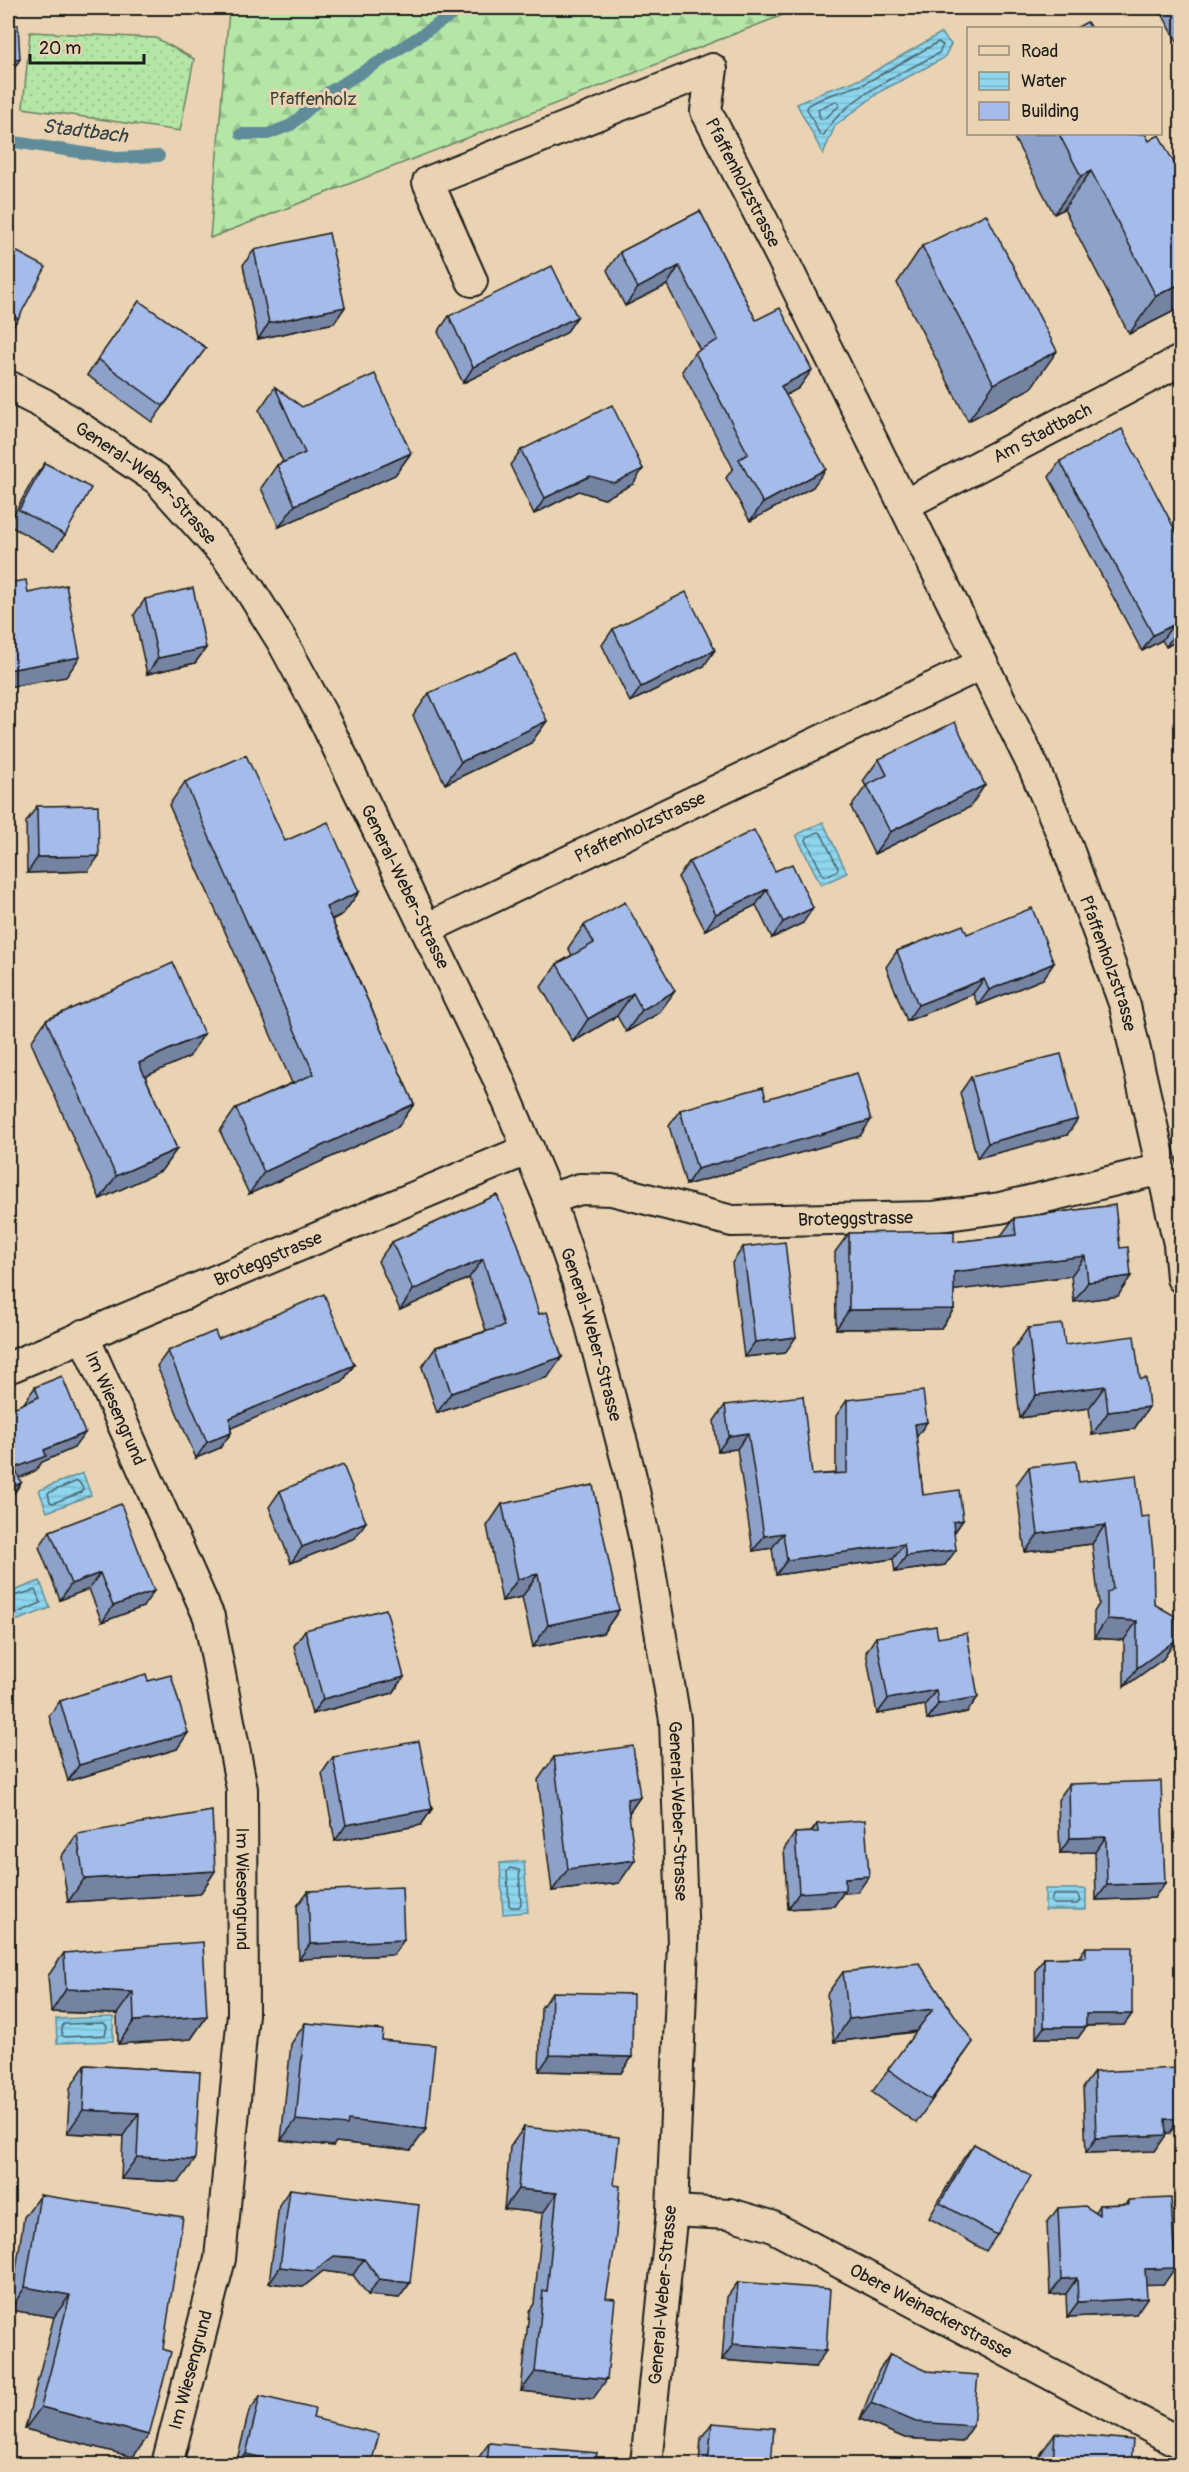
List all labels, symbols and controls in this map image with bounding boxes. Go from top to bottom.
scale bar [30,27,144,65]
legend [967,27,1162,135]
text: 20 m [39,37,81,60]
text: Road [1021,40,1058,63]
text: Water [1021,70,1067,93]
park label: Pfaffenholz [269,88,357,111]
text: Building [1021,100,1079,123]
water label: Stadtbach [41,113,131,149]
street label: Pfaffenholzstrasse [700,114,786,251]
street label: Am Stadtbach [989,398,1096,468]
street label: General-Weber-Strasse [71,416,222,549]
street label: Pfaffenholzstrasse [571,786,709,868]
street label: General-Weber-Strasse [356,801,455,973]
street label: Pfaffenholzstrasse [1074,892,1142,1034]
street label: Broteggstrasse [798,1206,913,1231]
street label: Broteggstrasse [210,1226,326,1292]
street label: General-Weber-Strasse [555,1244,627,1424]
street label: Im Wiesengrund [80,1347,151,1469]
street label: General-Weber-Strasse [664,1721,693,1901]
street label: Im Wiesengrund [231,1828,254,1950]
street label: General-Weber-Strasse [644,2204,682,2386]
street label: Obere Weinackerstrasse [846,2258,1017,2364]
street label: Im Wiesengrund [164,2308,218,2432]

